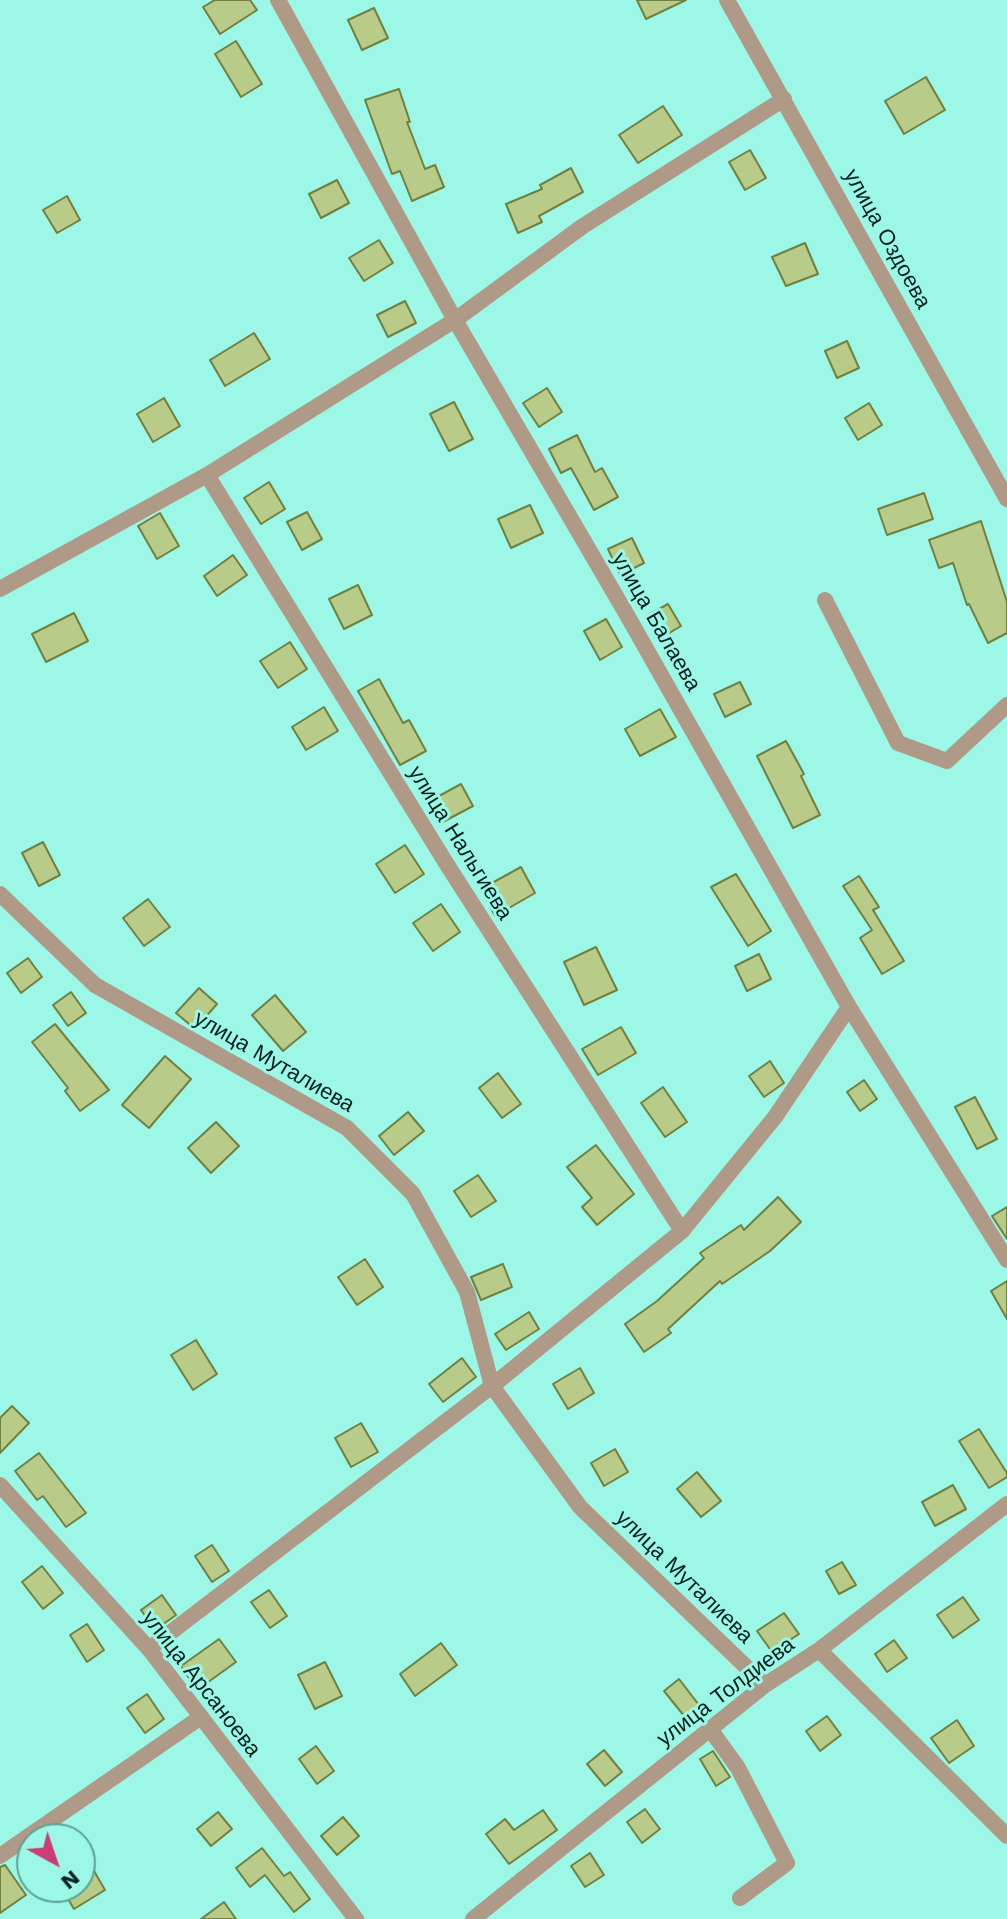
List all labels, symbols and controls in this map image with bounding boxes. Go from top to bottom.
street label: улица Оздоева [838,165,936,313]
street label: улица Балаева [606,548,706,696]
street label: улица Нальгиева [402,761,518,925]
street label: улица Муталиева [189,1005,359,1119]
street label: улица Муталиева [610,1505,758,1649]
street label: улица Арсаноева [136,1606,266,1762]
street label: улица Толдиева [652,1632,800,1752]
north arrow [16,1823,96,1903]
text: N [56,1865,85,1895]

